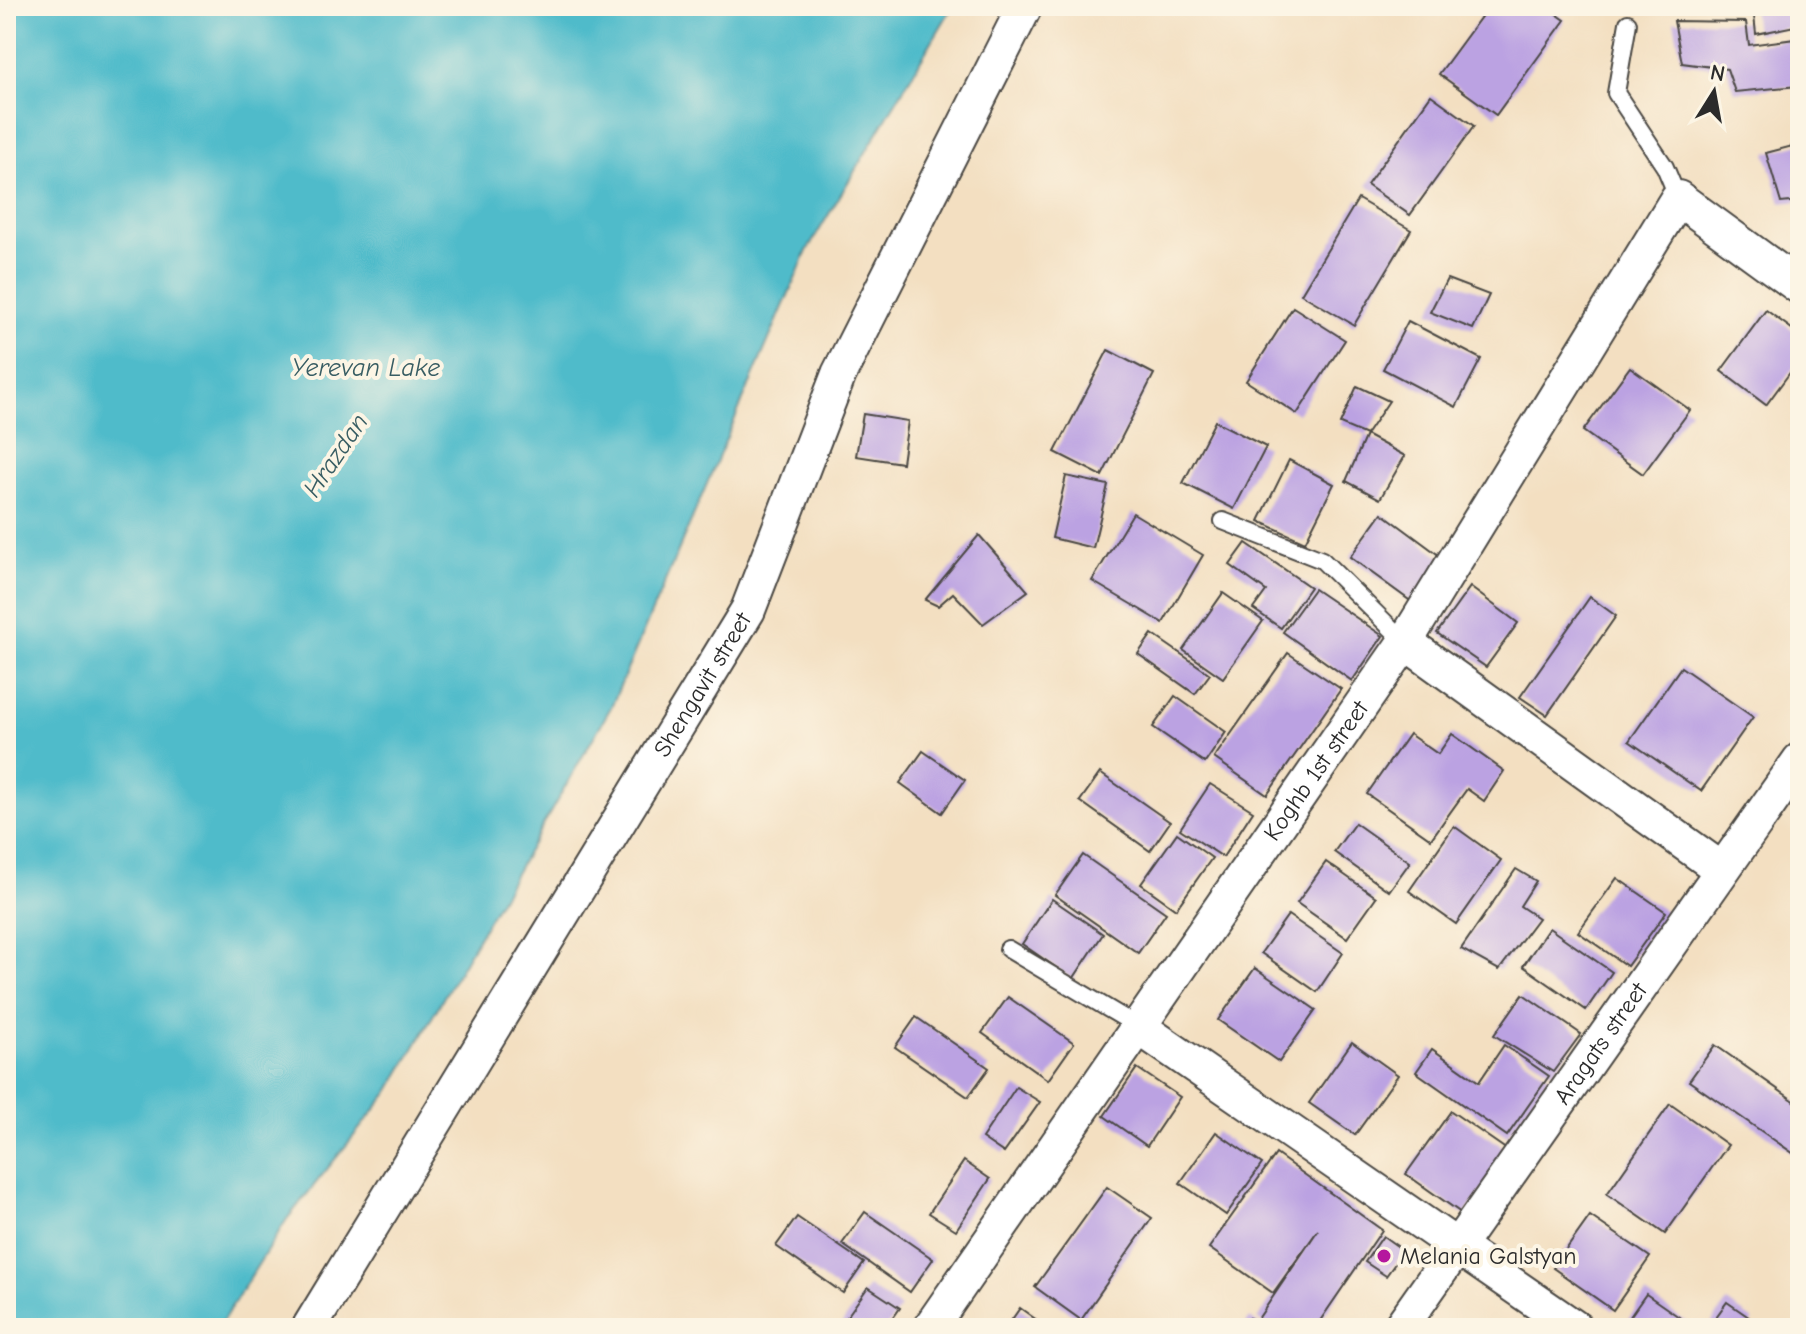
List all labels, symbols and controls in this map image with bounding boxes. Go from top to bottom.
north arrow [1674,52,1754,132]
text: N [1708,59,1727,87]
water label: Yerevan Lake [292,353,440,383]
water label: Hrazdan [297,408,375,503]
street label: Shengavit street [648,607,758,762]
street label: Koghb 1st street [1258,694,1375,846]
street label: Aragats street [1548,976,1653,1110]
place label: Melania Galstyan [1400,1242,1577,1270]
marker: Melania Galstyan [1375,1247,1393,1265]

